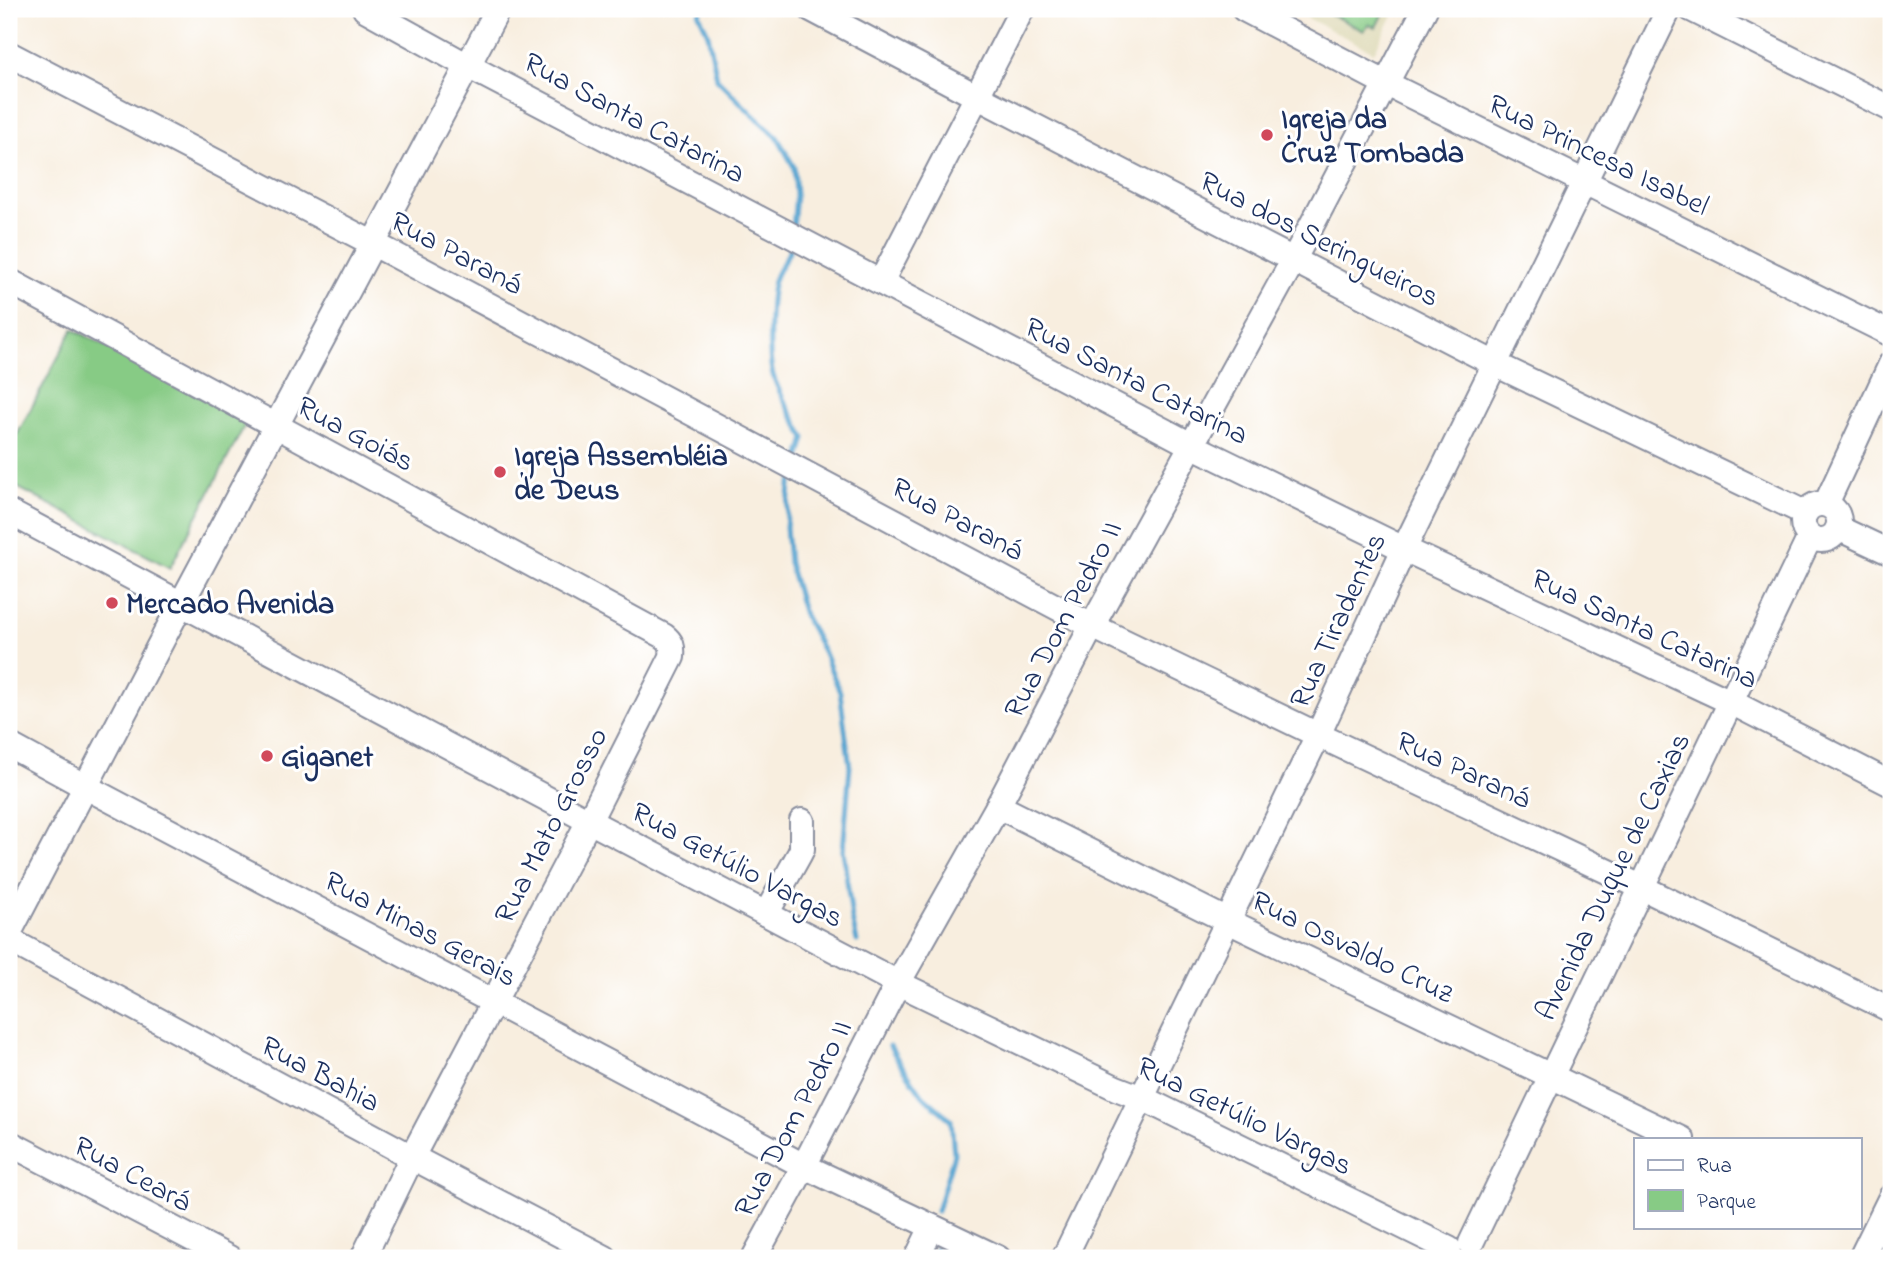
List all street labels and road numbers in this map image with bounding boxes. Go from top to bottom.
street label: Rua Santa Catarina [515,42,753,197]
street label: Rua Princesa Isabel [1480,84,1716,229]
street label: Rua dos Seringueiros [1191,161,1446,320]
street label: Rua Paraná [381,201,530,308]
street label: Rua Santa Catarina [1016,307,1255,458]
street label: Rua Goiás [288,386,421,485]
street label: Rua Paraná [882,467,1031,574]
street label: Rua Dom Pedro II [994,514,1135,727]
street label: Rua Tiradentes [1280,526,1400,716]
street label: Rua Santa Catarina [1523,559,1765,703]
street label: Rua Mato Grosso [484,721,621,932]
street label: Rua Paraná [1388,721,1538,822]
street label: Avenida Duque de Caxias [1526,726,1704,1029]
street label: Rua Getúlio Vargas [623,792,851,941]
street label: Rua Minas Gerais [315,861,524,1000]
street label: Rua Osvaldo Cruz [1243,881,1461,1017]
street label: Rua Dom Pedro II [724,1013,865,1226]
street label: Rua Bahia [252,1026,387,1125]
street label: Rua Getúlio Vargas [1128,1046,1359,1189]
street label: Rua Ceará [65,1126,198,1225]

